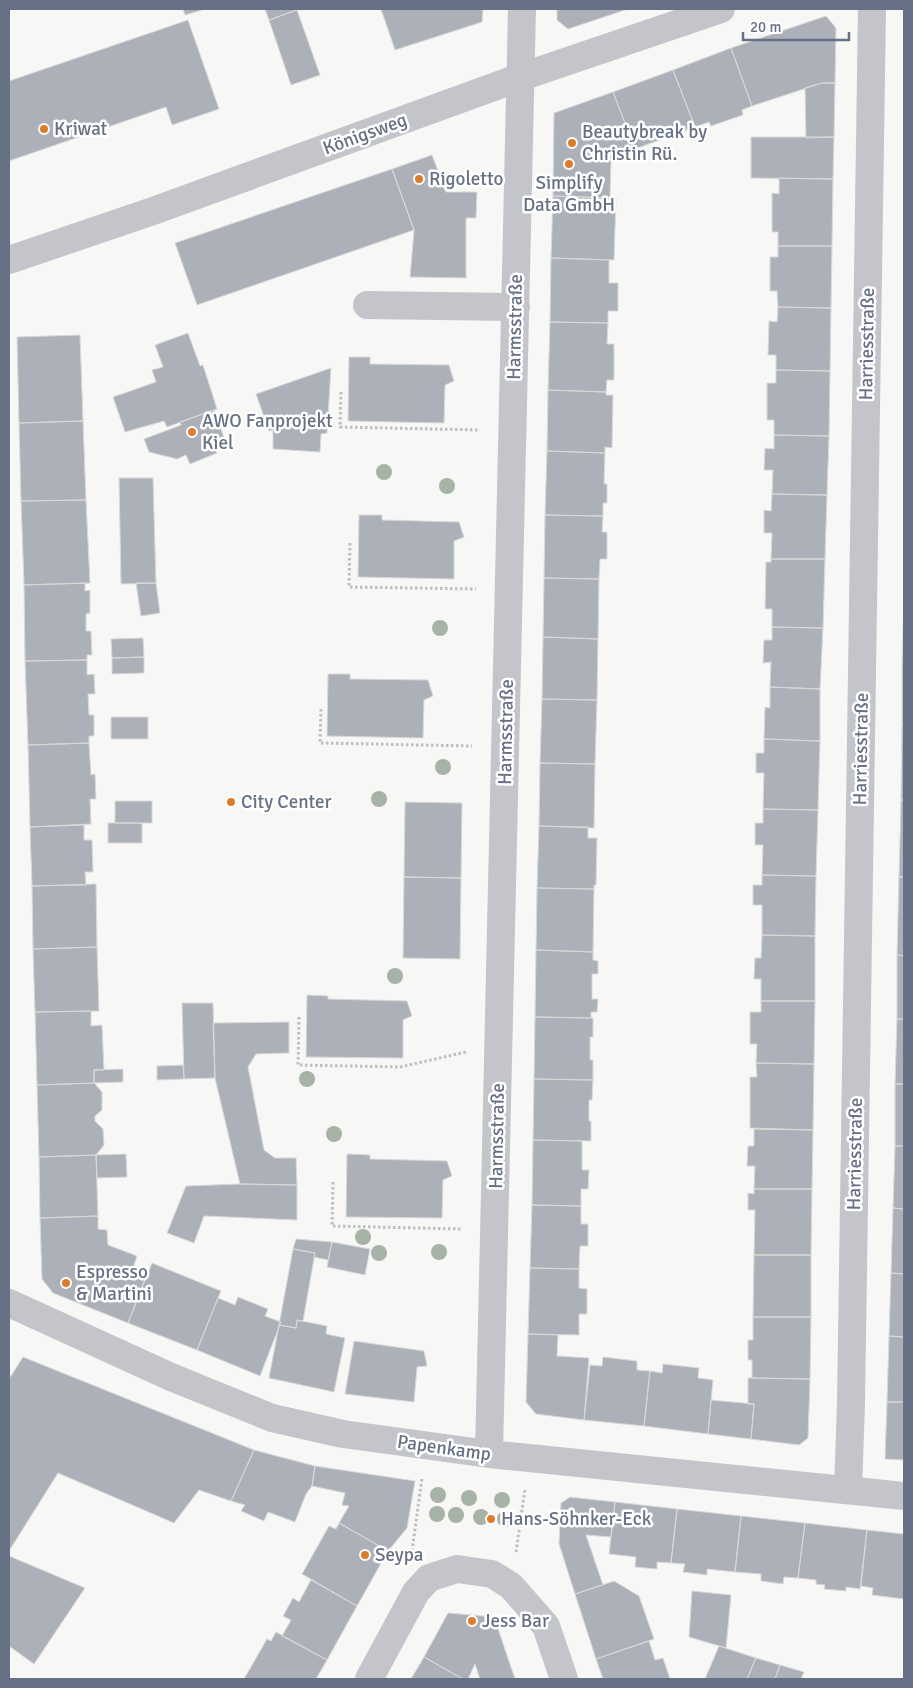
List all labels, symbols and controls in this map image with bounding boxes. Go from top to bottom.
scale bar [743,10,849,42]
text: 20 m [750,18,781,36]
street label: Königsweg [320,108,410,160]
place label: Kriwat [54,117,108,141]
place label: Beautybreak by Christin Rü. [582,120,707,166]
marker: Kriwat [38,123,50,135]
marker: Beautybreak by Christin Rü. [566,137,578,149]
marker: Simplify Data GmbH [563,158,575,170]
place label: Rigoletto [429,167,503,191]
place label: Simplify Data GmbH [523,171,615,217]
marker: Rigoletto [413,173,425,185]
street label: Harmsstraße [502,274,528,380]
street label: Harriesstraße [854,287,880,401]
place label: AWO Fanprojekt Kiel [202,409,333,455]
marker: AWO Fanprojekt Kiel [186,426,198,438]
street label: Harmsstraße [493,679,519,785]
street label: Harriesstraße [848,692,874,806]
place label: City Center [241,790,332,814]
marker: City Center [225,796,237,808]
street label: Harmsstraße [484,1083,510,1189]
street label: Harriesstraße [842,1097,868,1211]
place label: Espresso & Martini [76,1260,152,1306]
marker: Espresso & Martini [60,1277,72,1289]
street label: Papenkamp [396,1430,492,1466]
place label: Hans-Söhnker-Eck [501,1507,652,1531]
marker: Hans-Söhnker-Eck [485,1513,497,1525]
place label: Seypa [375,1543,423,1567]
marker: Seypa [359,1549,371,1561]
place label: Jess Bar [482,1609,549,1633]
marker: Jess Bar [466,1615,478,1627]

